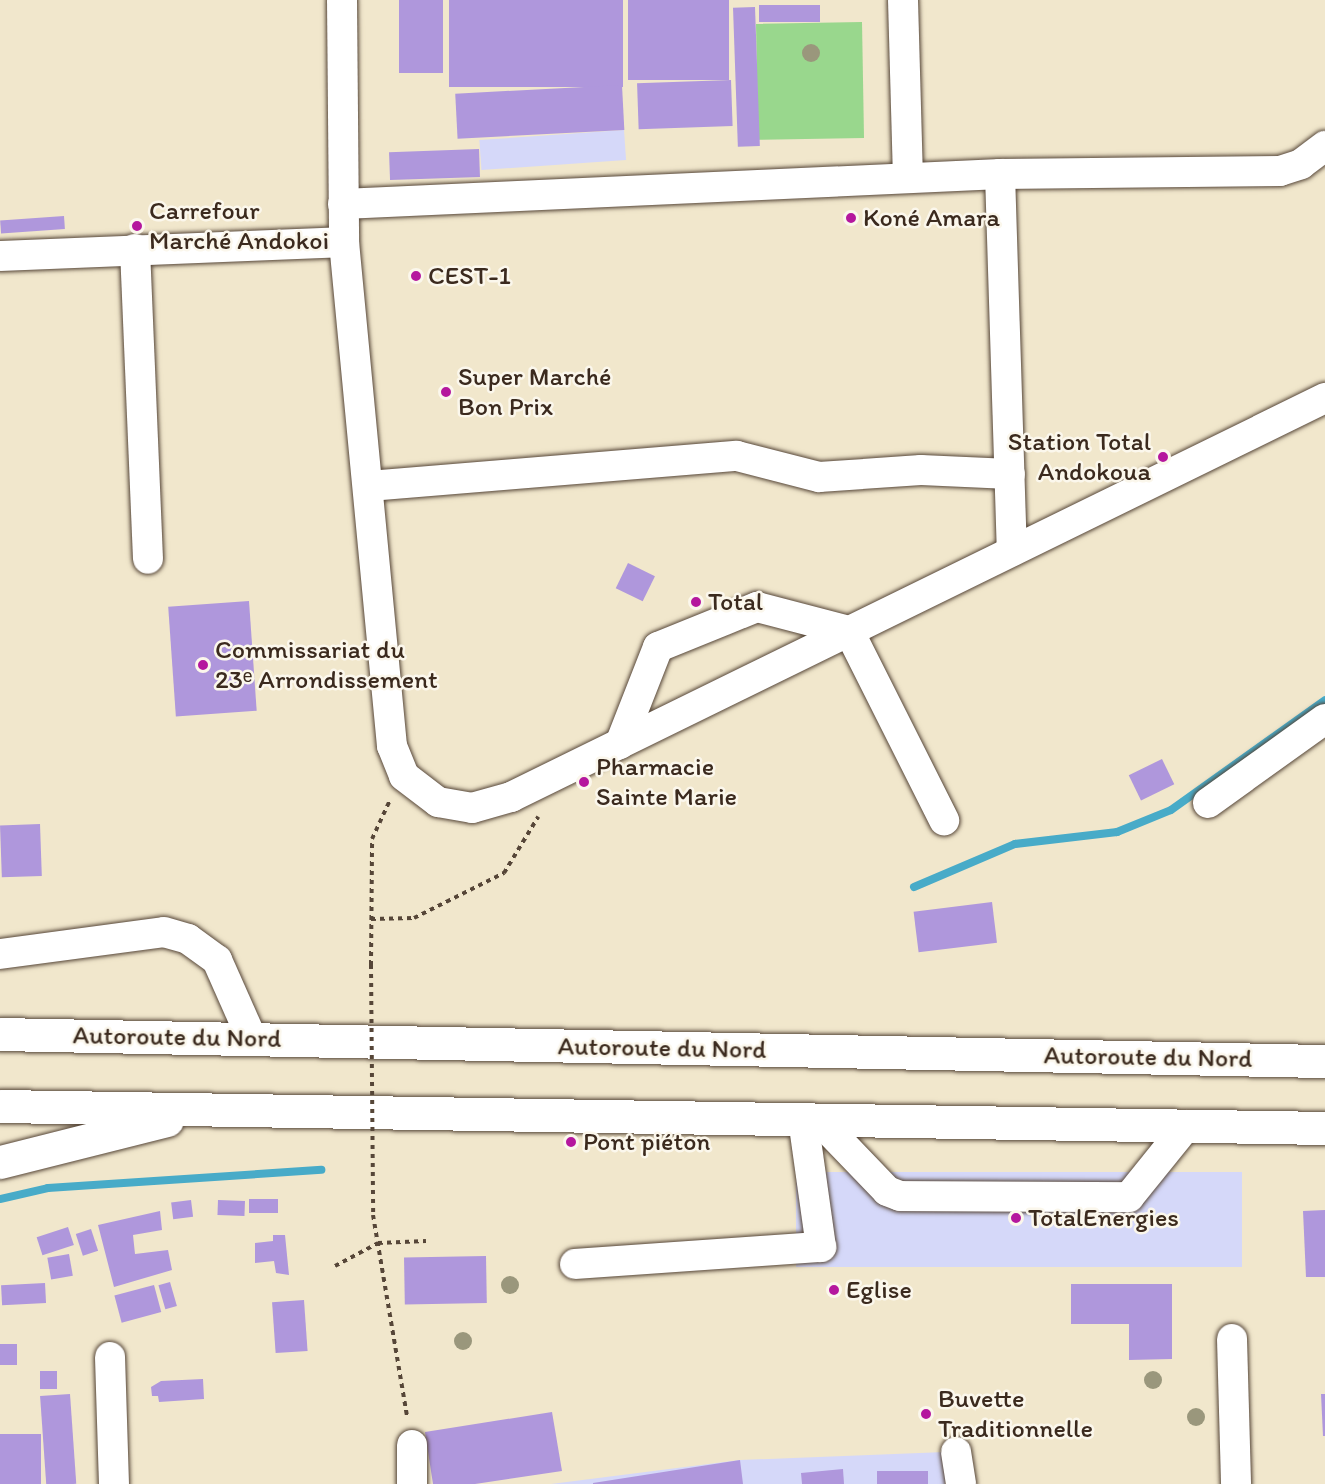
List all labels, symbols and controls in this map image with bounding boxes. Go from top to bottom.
place label: Carrefour Marché Andokoi [149,195,329,256]
place label: Koné Amara [863,202,1000,234]
marker: Koné Amara [844,211,858,225]
marker: Carrefour Marché Andokoi [130,219,144,233]
place label: CEST-1 [428,260,511,292]
marker: CEST-1 [409,269,423,283]
place label: Super Marché Bon Prix [458,361,611,422]
marker: Super Marché Bon Prix [439,385,453,399]
place label: Station Total Andokoua [1008,426,1151,488]
marker: Station Total Andokoua [1156,450,1170,464]
place label: Total [708,586,763,618]
marker: Total [689,595,703,609]
place label: Commissariat du 23ᵉ Arrondissement [215,634,438,696]
marker: Commissariat du 23ᵉ Arrondissement [196,658,210,672]
place label: Pharmacie Sainte Marie [596,751,737,812]
marker: Pharmacie Sainte Marie [577,775,591,789]
street label: Autoroute du Nord [72,1020,282,1054]
street label: Autoroute du Nord [557,1031,767,1065]
street label: Autoroute du Nord [1043,1040,1253,1074]
place label: Pont piéton [583,1126,711,1158]
marker: Pont piéton [564,1135,578,1149]
place label: TotalEnergies [1028,1202,1179,1234]
marker: TotalEnergies [1009,1211,1023,1225]
place label: Eglise [846,1274,912,1306]
marker: Eglise [827,1283,841,1297]
place label: Buvette Traditionnelle [938,1383,1093,1444]
marker: Buvette Traditionnelle [919,1407,933,1421]

